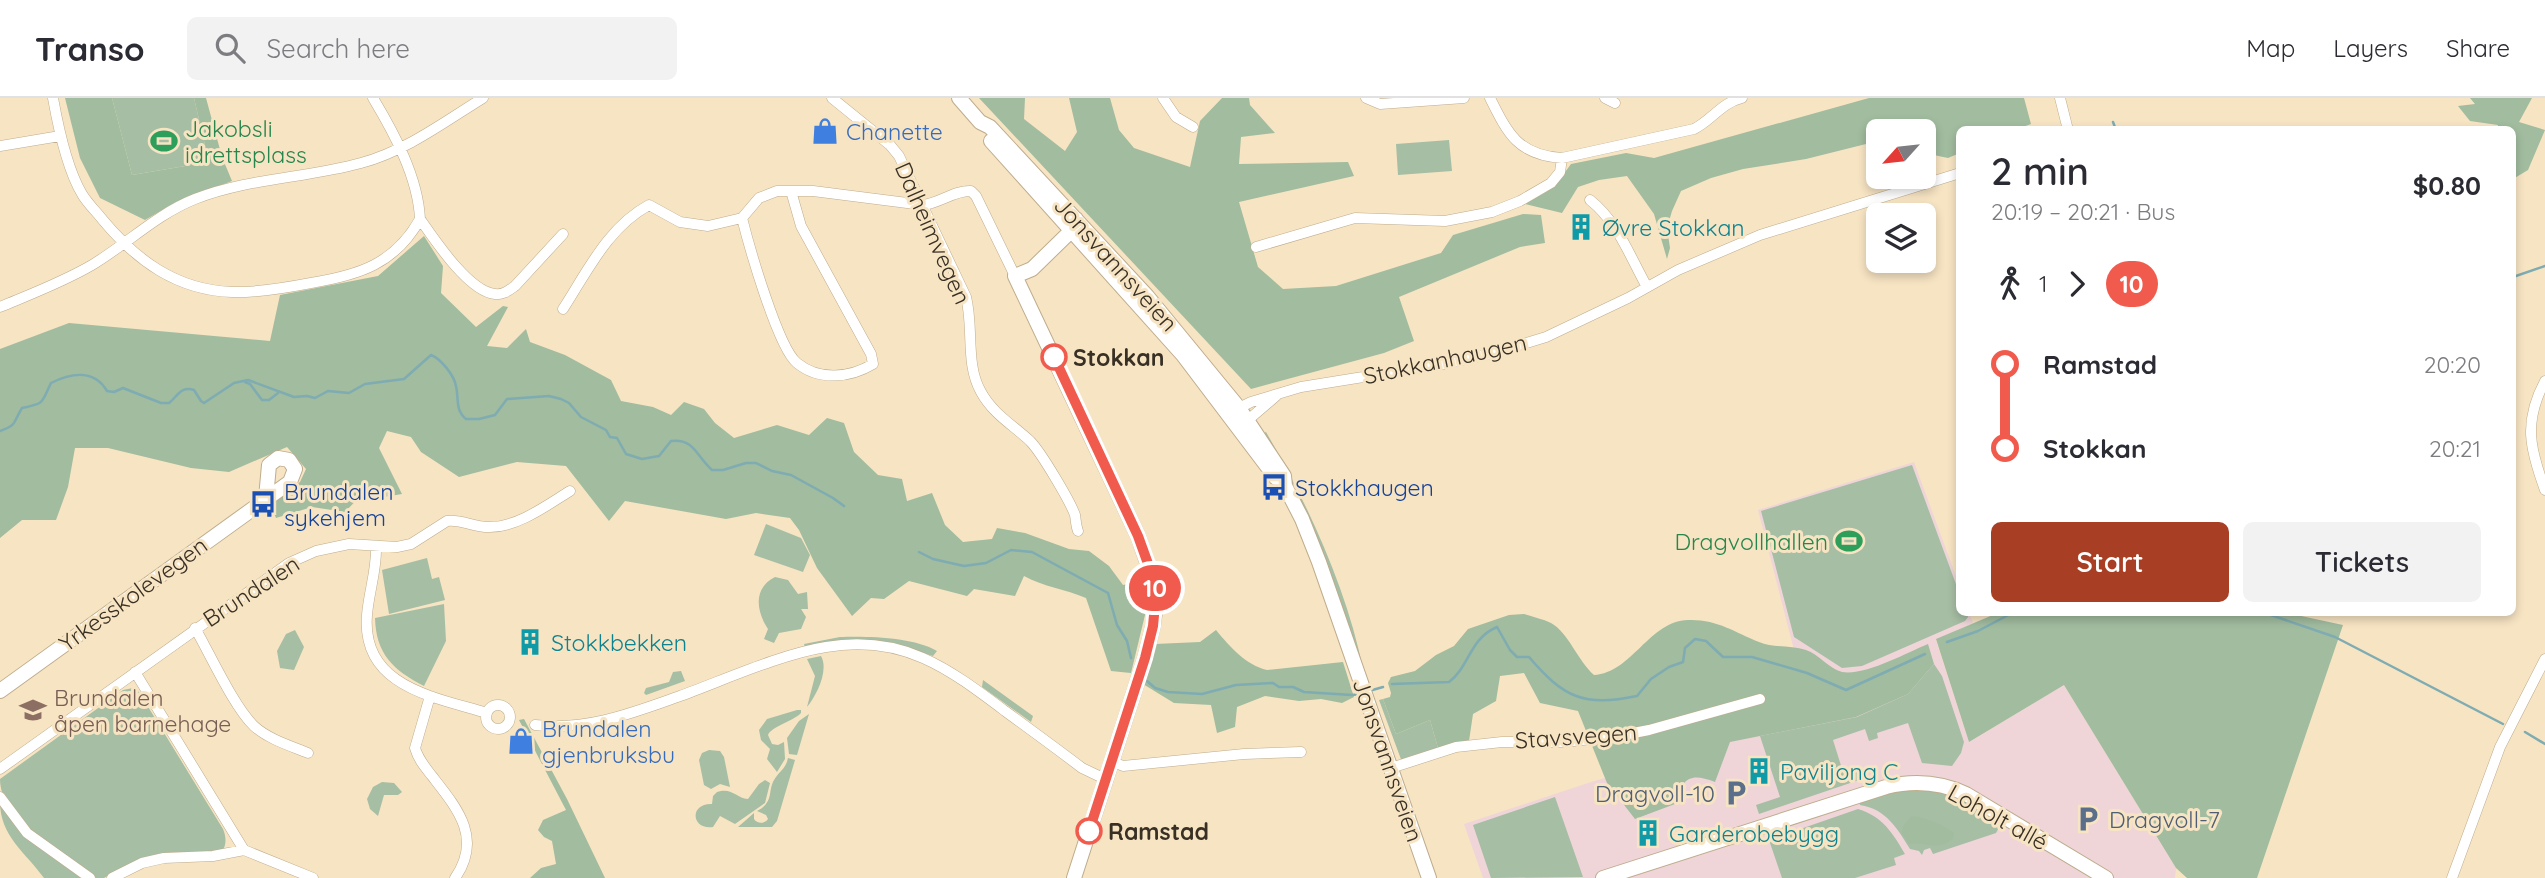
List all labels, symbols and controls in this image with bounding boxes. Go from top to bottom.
search box [187,17,677,80]
text: Transo [35,28,145,69]
icon: search [211,29,249,67]
text: Search here [267,32,410,65]
text: Map [2246,33,2295,63]
text: Layers [2333,33,2408,63]
text: Share [2446,33,2510,63]
place label: Jakobsli idrettsplass [185,114,307,169]
shop icon: Chanette [810,116,840,146]
place label: Chanette [846,117,943,146]
north arrow [1866,119,1936,189]
map controls [1866,119,1936,273]
sports icon: Jakobsli idrettsplass [149,126,179,156]
text: 2 min [1991,147,2089,195]
street label: Dalheimvegen [889,157,977,309]
text: $0.80 [2413,169,2481,202]
street label: Jonsvannsveien [1048,191,1184,337]
text: 20:19 – 20:21 · Bus [1991,197,2175,226]
button: layers [1866,203,1936,273]
building icon: Øvre Stokkan [1566,212,1596,242]
place label: Øvre Stokkan [1602,213,1745,242]
icon: walk [1991,265,2029,303]
icon: forward [2058,265,2096,303]
text: 1 [2039,269,2048,298]
text: 10 [2120,269,2144,299]
street label: Stokkanhaugen [1361,328,1529,390]
place label: Stokkan [1073,343,1165,372]
marker: Stokkan [1041,344,1067,370]
text: Ramstad [2043,348,2157,381]
text: 20:20 [2424,350,2481,379]
text: Stokkan [2043,432,2146,465]
text: 20:21 [2429,434,2481,463]
bus stop icon: Stokkhaugen [1259,472,1289,502]
place label: Stokkhaugen [1295,473,1434,502]
place label: Brundalen sykehjem [284,477,393,532]
bus stop icon: Brundalen sykehjem [248,489,278,519]
button: Start [1991,522,2229,602]
button: Tickets [2243,522,2481,602]
sports icon: Dragvollhallen [1834,526,1864,556]
place label: Dragvollhallen [1674,527,1828,556]
street label: Yrkesskolevegen [53,530,213,658]
street label: Brundalen [197,549,305,633]
line badge: 10 [1124,565,1186,611]
text: 10 [1143,573,1167,603]
building icon: Stokkbekken [515,627,545,657]
place label: Stokkbekken [551,628,687,657]
street label: Jonsvannsveien [1346,675,1430,845]
place label: Brundalen åpen barnehage [54,683,231,738]
school or university icon: Brundalen åpen barnehage [18,695,48,725]
place label: Brundalen gjenbruksbu [542,714,675,769]
street label: Stavsvegen [1514,717,1638,755]
shop icon: Brundalen gjenbruksbu [506,726,536,756]
building icon: Paviljong C [1744,756,1774,786]
place label: Paviljong C [1780,757,1898,786]
parking icon: Dragvoll-10 [1721,778,1751,808]
street label: Loholt allé [1943,778,2053,856]
place label: Dragvoll-10 [1595,779,1715,808]
parking icon: Dragvoll-7 [2073,804,2103,834]
place label: Dragvoll-7 [2109,805,2220,834]
place label: Ramstad [1108,817,1209,846]
marker: Ramstad [1076,818,1102,844]
building icon: Garderobebygg [1633,818,1663,848]
place label: Garderobebygg [1669,819,1839,848]

